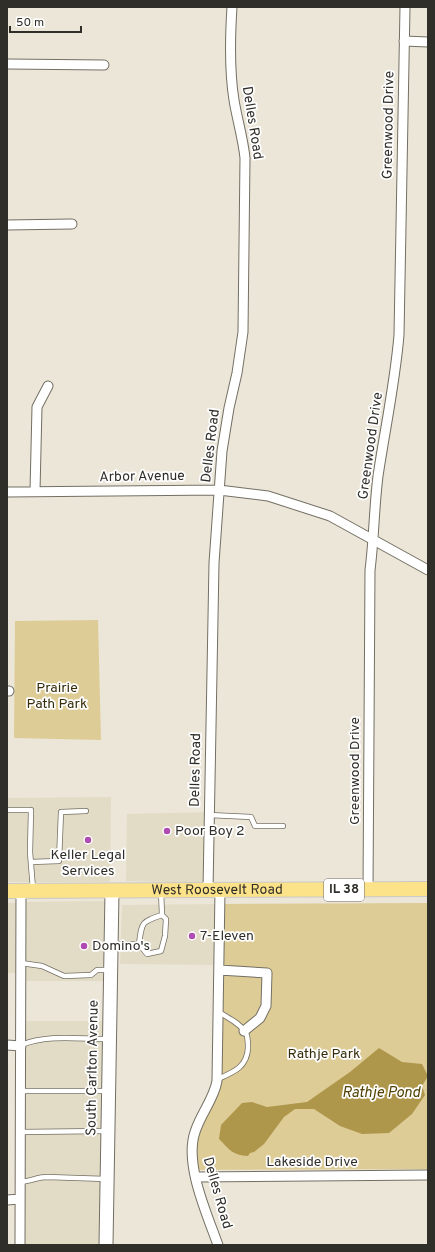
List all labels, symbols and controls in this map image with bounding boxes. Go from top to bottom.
scale bar [10,8,81,34]
text: 50 m [16,15,44,31]
street label: Greenwood Drive [380,71,398,179]
street label: Delles Road [238,85,266,161]
street label: Greenwood Drive [355,391,387,501]
street label: Delles Road [198,408,224,484]
street label: Arbor Avenue [99,468,185,486]
park label: Prairie Path Park [27,680,87,713]
street label: Greenwood Drive [347,717,364,825]
street label: Delles Road [187,733,205,807]
place label: Poor Boy 2 [175,823,245,840]
marker: Poor Boy 2 [162,826,172,836]
marker: Keller Legal Services [83,835,93,845]
place label: Keller Legal Services [51,847,125,880]
road number: IL 38 [324,879,364,901]
street label: West Roosevelt Road [151,881,283,899]
place label: 7-Eleven [200,928,254,945]
marker: 7-Eleven [187,931,197,941]
place label: Domino's [92,938,150,955]
marker: Domino's [79,941,89,951]
street label: South Carlton Avenue [83,1000,103,1136]
park label: Rathje Park [288,1046,360,1063]
water label: Rathje Pond [342,1084,421,1103]
street label: Lakeside Drive [266,1154,358,1171]
street label: Delles Road [199,1155,235,1231]

